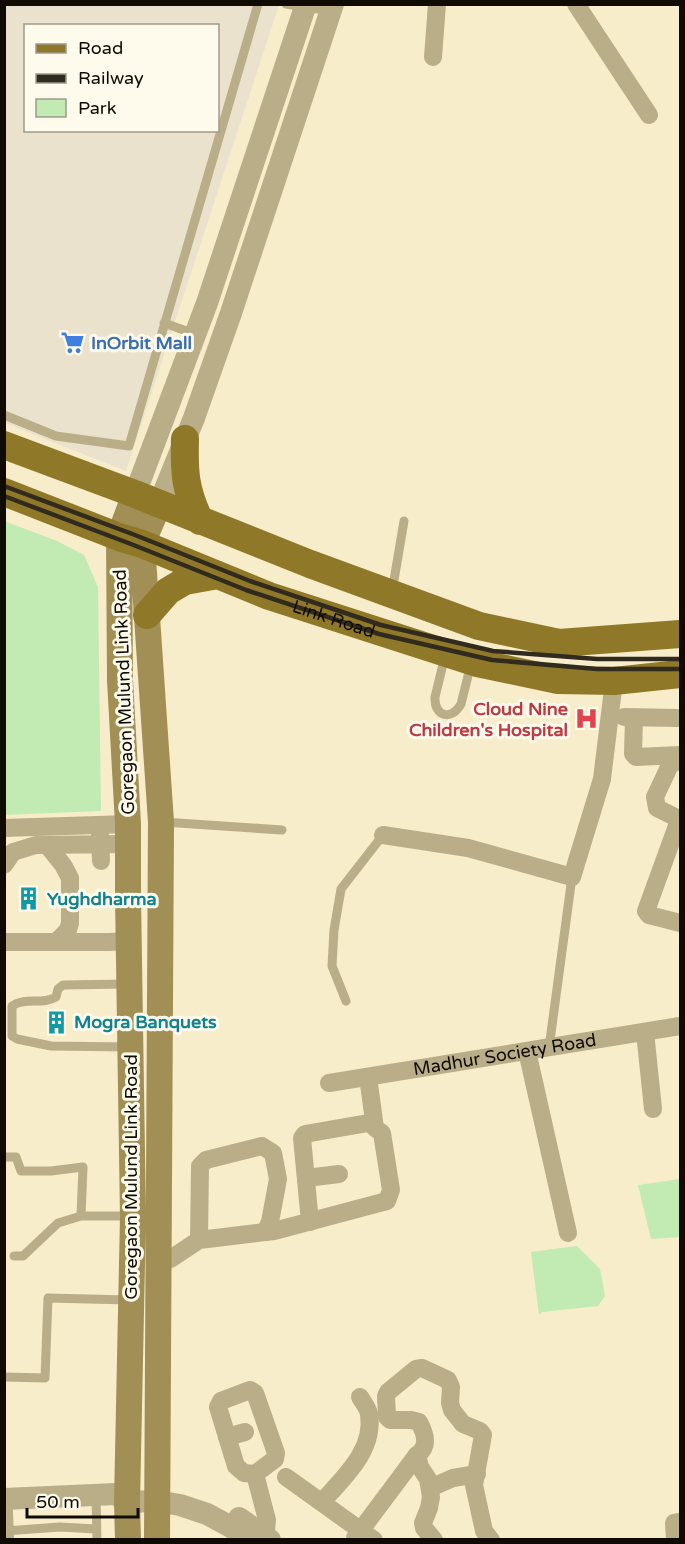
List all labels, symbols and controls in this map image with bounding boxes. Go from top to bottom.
legend [24,24,219,132]
text: Road [78,37,123,59]
text: Railway [78,67,144,89]
text: Park [78,97,117,119]
supermarket icon: InOrbit Mall [60,330,86,356]
place label: InOrbit Mall [91,332,192,354]
street label: Goregaon Mulund Link Road [109,569,139,815]
street label: Link Road [290,595,378,643]
place label: Cloud Nine Children's Hospital [409,698,568,741]
hospital icon: Cloud Nine Children's Hospital [573,706,599,732]
building icon: Yughdharma [16,886,42,912]
place label: Yughdharma [47,888,157,910]
building icon: Mogra Banquets [43,1009,69,1035]
place label: Mogra Banquets [74,1011,217,1033]
street label: Madhur Society Road [412,1029,598,1080]
street label: Goregaon Mulund Link Road [120,1054,142,1300]
scale bar [27,1481,138,1519]
text: 50 m [36,1491,80,1513]

